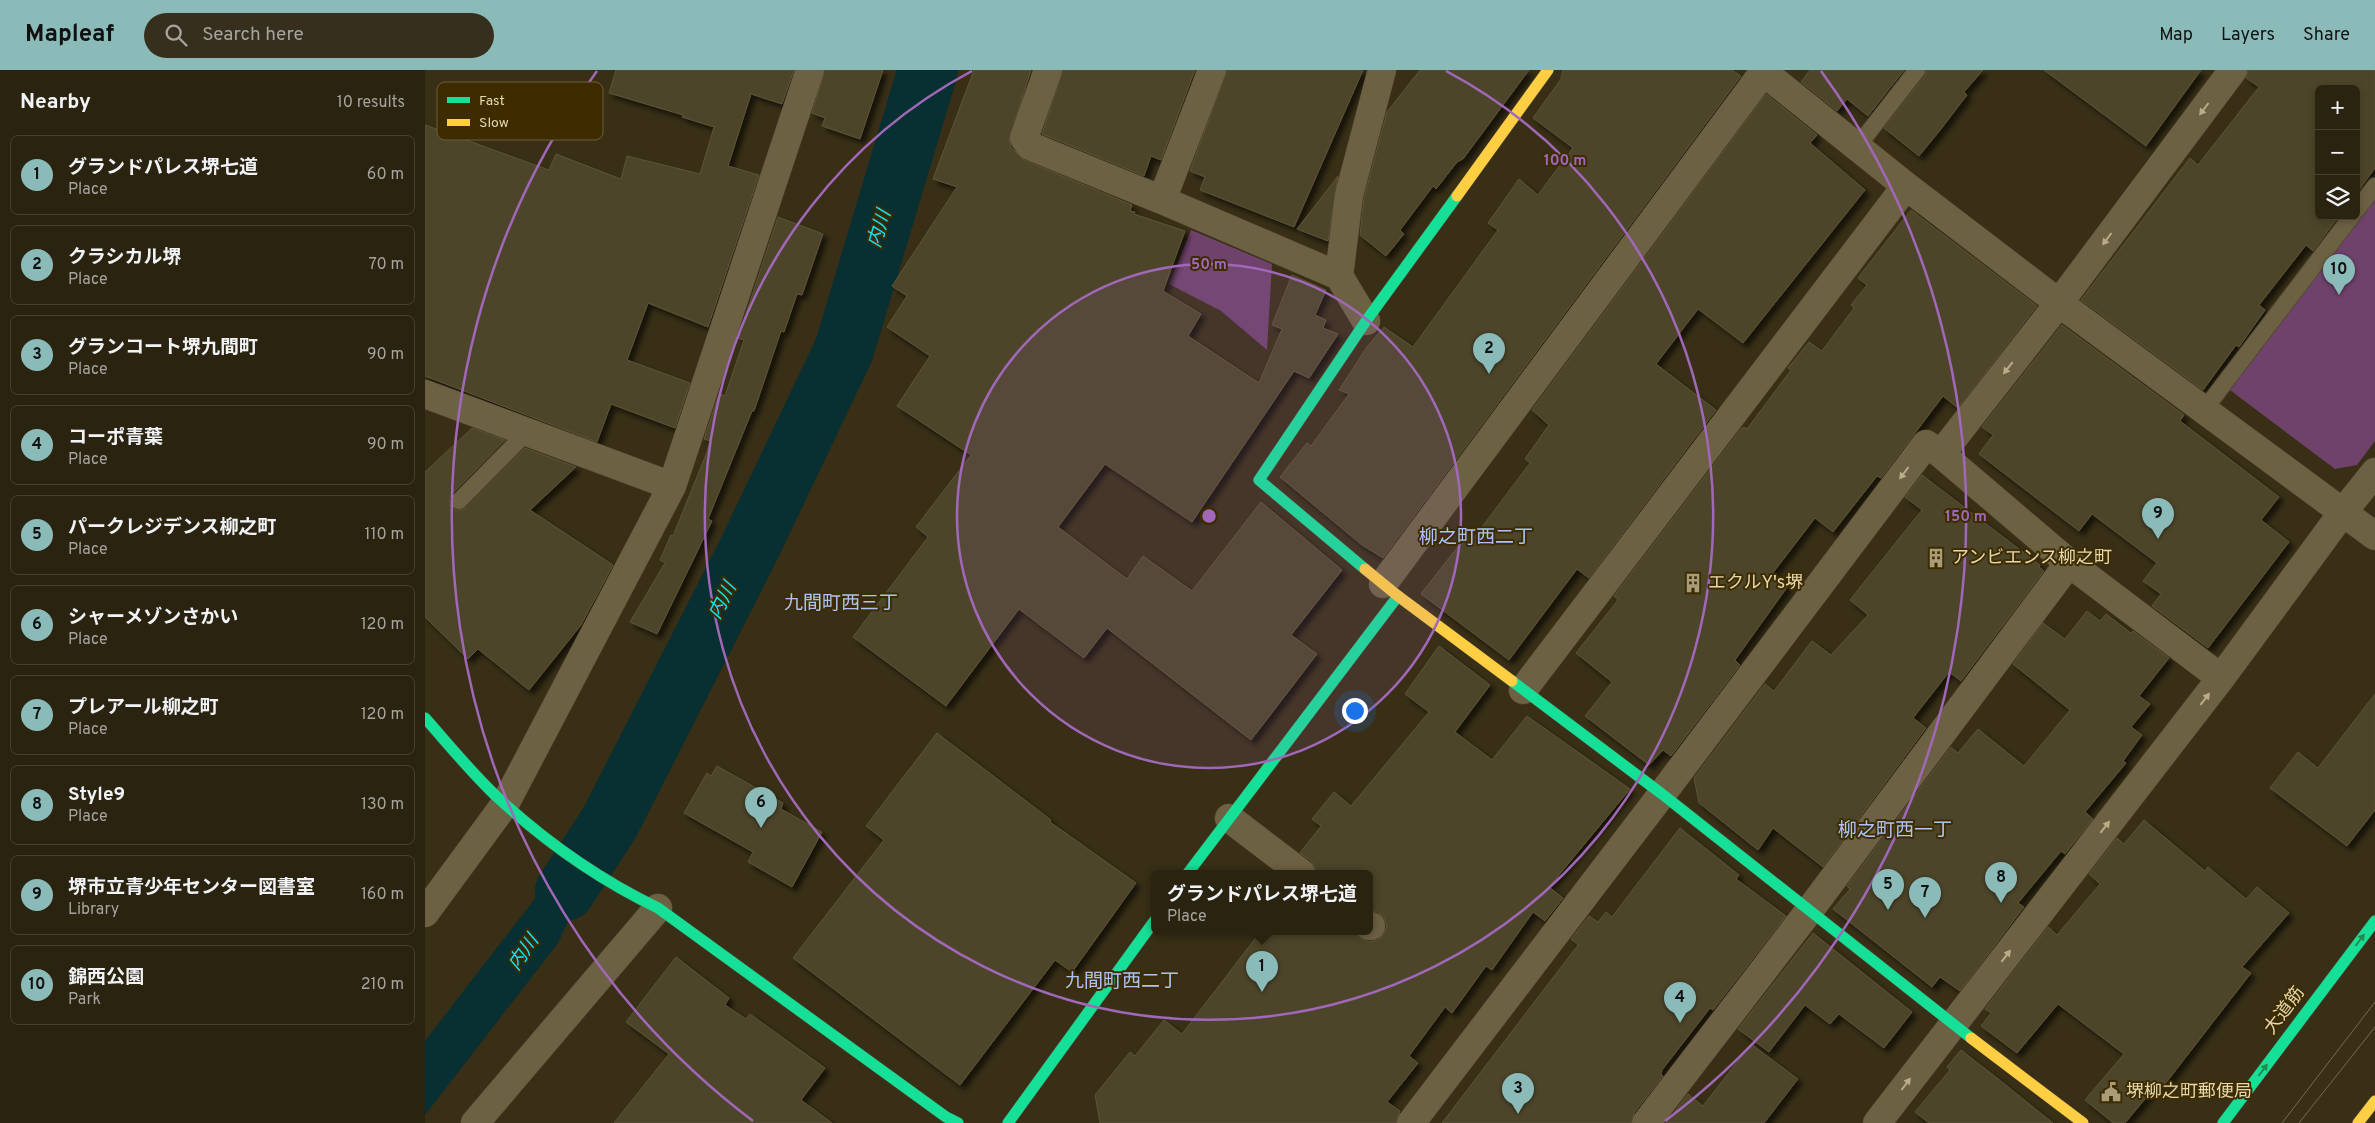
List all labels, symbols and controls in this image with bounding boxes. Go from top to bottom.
search box [144,13,494,58]
text: Mapleaf [25,20,114,50]
icon: search [162,21,190,49]
text: Search here [202,23,304,47]
text: Map [2159,24,2193,47]
text: Layers [2221,24,2275,47]
text: Share [2303,24,2350,47]
legend [437,82,603,140]
map controls [2315,85,2360,220]
button: + [2315,85,2360,130]
text: Nearby [20,89,91,116]
text: 10 results [337,93,405,113]
text: Fast [479,93,505,110]
one-way arrow [2199,102,2209,116]
text: Slow [479,115,509,132]
button: − [2315,130,2360,175]
text: 100 m [1544,152,1586,171]
text: グランドパレス堺七道 [68,156,258,180]
text: 1 [34,165,40,185]
text: 60 m [367,165,404,185]
button: layers [2315,175,2360,220]
text: Place [68,180,108,200]
water label: 内川 [863,205,898,251]
one-way arrow [2101,232,2112,245]
text: クラシカル堺 [68,246,182,270]
pin: 10 [2323,254,2355,295]
text: 2 [32,255,42,275]
text: 70 m [369,255,404,275]
text: 50 m [1191,256,1227,275]
text: Place [68,270,108,290]
pin: 2 [1473,333,1505,374]
text: グランコート堺九間町 [68,336,258,360]
text: 3 [32,345,42,365]
text: 90 m [367,345,404,365]
text: Place [68,360,108,380]
one-way arrow [2002,361,2013,374]
text: コーポ青葉 [68,426,163,450]
text: 4 [32,435,42,455]
text: 90 m [367,435,404,455]
text: Place [68,450,108,470]
one-way arrow [1899,466,1910,479]
pin: 9 [2142,498,2174,539]
centre of rings [1200,507,1218,525]
text: 150 m [1945,508,1987,527]
text: パークレジデンス柳之町 [68,516,277,540]
text: 5 [32,525,42,545]
text: 110 m [364,525,404,545]
district label: 柳之町西二丁 [1419,526,1533,550]
text: Place [68,540,108,560]
building icon: アンビエンス柳之町 [1925,547,1947,569]
place label: アンビエンス柳之町 [1951,547,2112,570]
building icon: エクルY's堺 [1682,572,1704,594]
place label: エクルY's堺 [1708,572,1803,595]
water label: 内川 [704,577,743,623]
district label: 九間町西三丁 [784,592,898,616]
text: シャーメゾンさかい [68,606,238,630]
text: 6 [32,615,42,635]
text: 120 m [361,615,404,635]
text: Place [68,630,108,650]
one-way arrow [2200,692,2210,706]
text: プレアール柳之町 [68,696,219,720]
your location [1342,698,1368,724]
text: 7 [33,705,41,725]
text: 120 m [361,705,404,725]
text: Place [68,720,108,740]
text: Style9 [68,783,125,807]
pin: 6 [745,787,777,828]
text: 8 [32,795,42,815]
text: 130 m [361,795,404,815]
text: Place [68,807,108,827]
district label: 柳之町西一丁 [1838,819,1952,843]
one-way arrow [2100,821,2111,834]
pin: 8 [1985,862,2017,903]
pin: 5 [1872,869,1904,910]
popup [1151,870,1373,935]
text: 堺市立青少年センター図書室 [68,876,315,900]
pin: 7 [1909,877,1941,918]
text: グランドパレス堺七道 [1167,883,1357,907]
text: 9 [32,885,42,905]
text: 160 m [361,885,404,905]
text: Library [68,900,119,920]
text: Place [1167,907,1207,927]
water label: 内川 [503,929,546,975]
one-way arrow [2355,934,2366,947]
one-way arrow [2000,950,2011,963]
pin: 1 [1246,951,1278,992]
text: 錦西公園 [68,966,144,990]
district label: 九間町西二丁 [1065,970,1179,994]
text: 10 [29,975,45,995]
text: 210 m [361,975,404,995]
pin: 4 [1664,982,1696,1023]
street label: 大道筋 [2260,983,2310,1039]
text: Park [68,990,101,1010]
one-way arrow [2257,1064,2268,1077]
pin: 3 [1502,1073,1534,1114]
one-way arrow [1901,1078,1912,1091]
public building icon: 堺柳之町郵便局 [2100,1081,2122,1103]
place label: 堺柳之町郵便局 [2126,1081,2252,1104]

